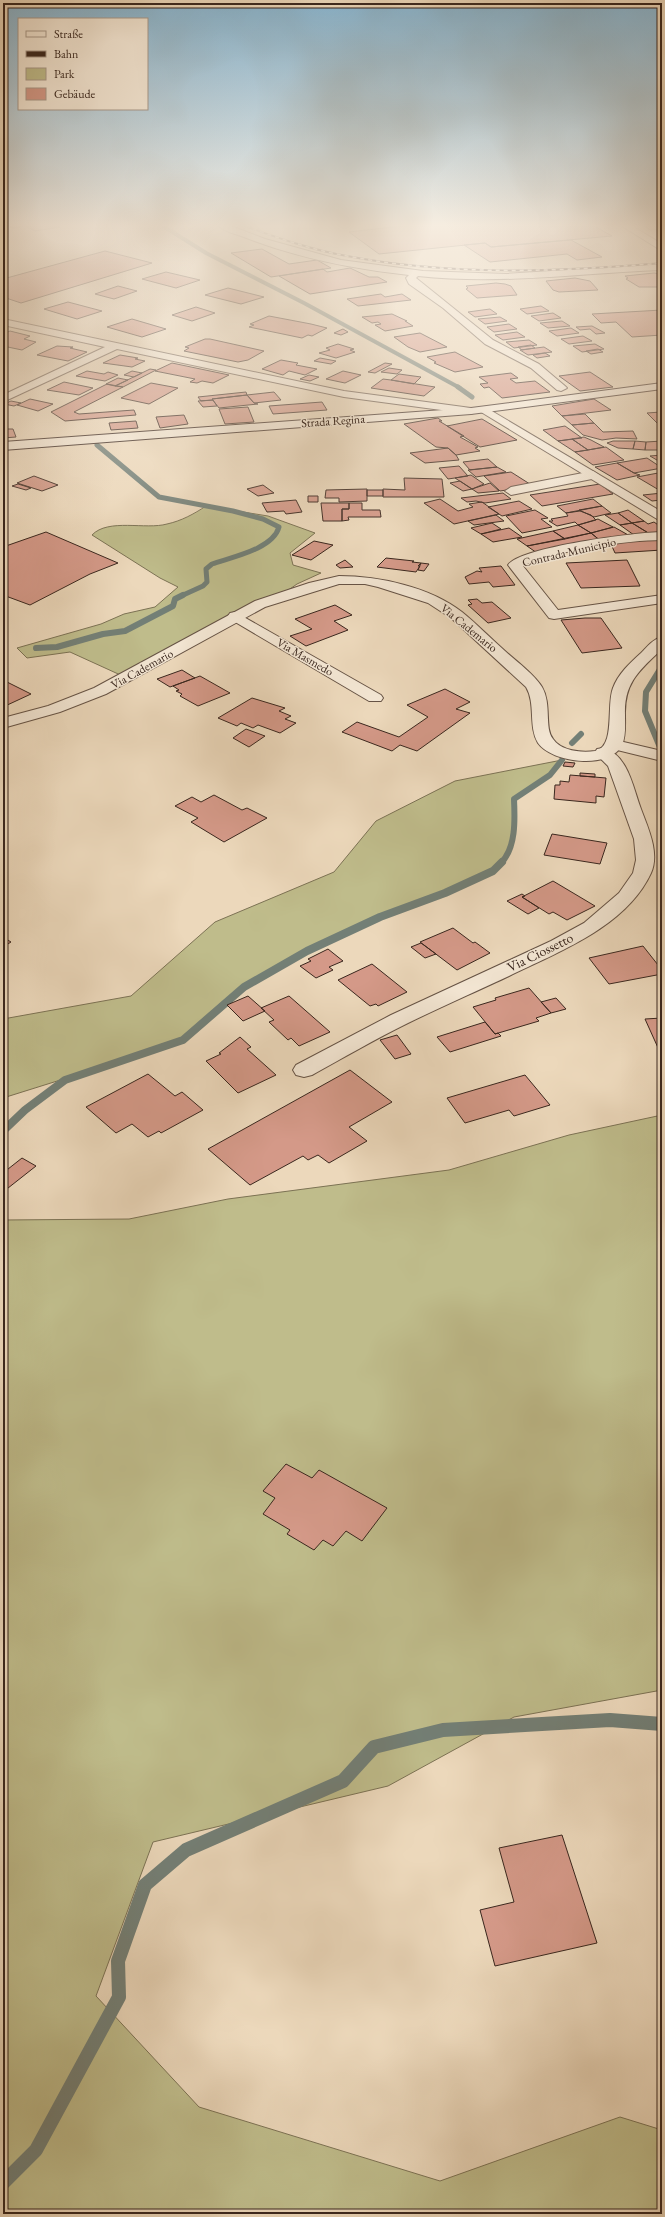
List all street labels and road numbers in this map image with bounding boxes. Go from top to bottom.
street label: Strada Regina [301,411,366,431]
street label: Contrada Municipio [520,533,618,571]
street label: Via Cademario [437,600,501,656]
street label: Via Masmedo [274,634,336,680]
street label: Via Cademario [108,645,176,693]
street label: Via Ciossetto [504,928,576,976]

